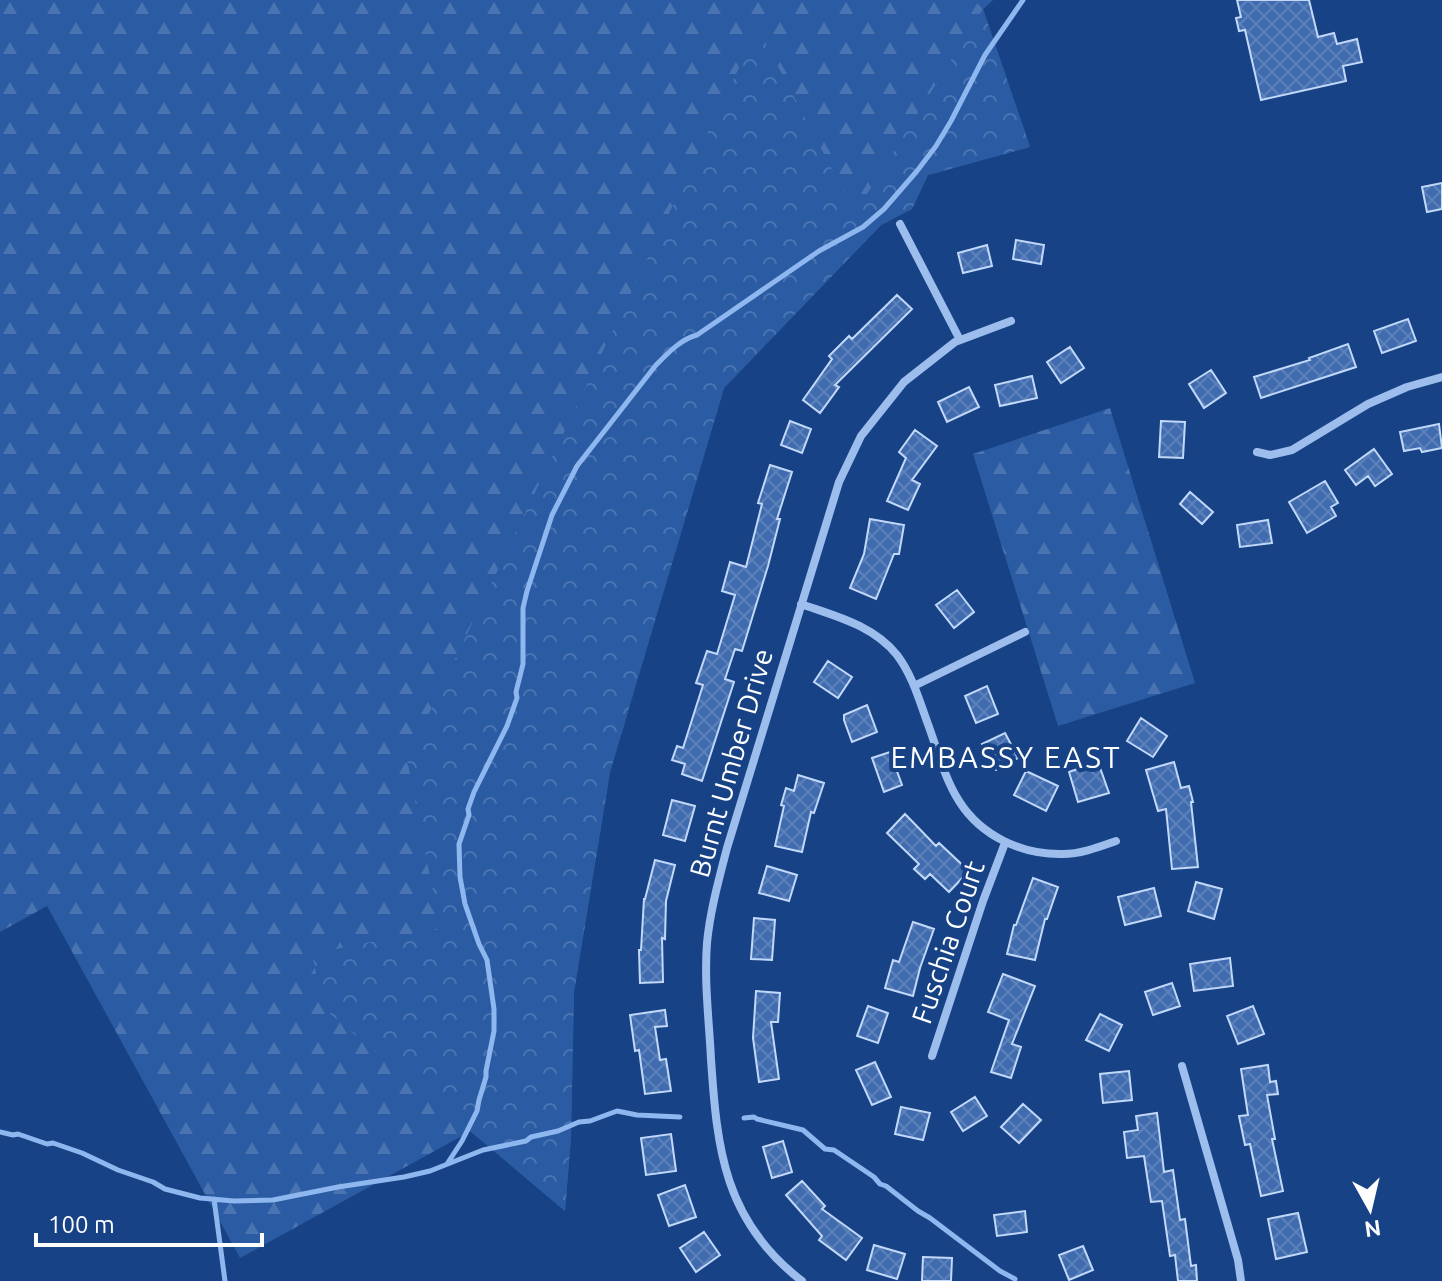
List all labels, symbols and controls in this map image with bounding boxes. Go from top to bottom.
street label: Burnt Umber Drive [683,645,778,881]
district label: EMBASSY EAST [890,740,1122,774]
street label: Fuschia Court [905,856,990,1027]
north arrow [1330,1169,1410,1249]
scale bar [36,1197,262,1247]
text: 100 m [48,1211,115,1238]
text: N [1363,1216,1383,1243]

